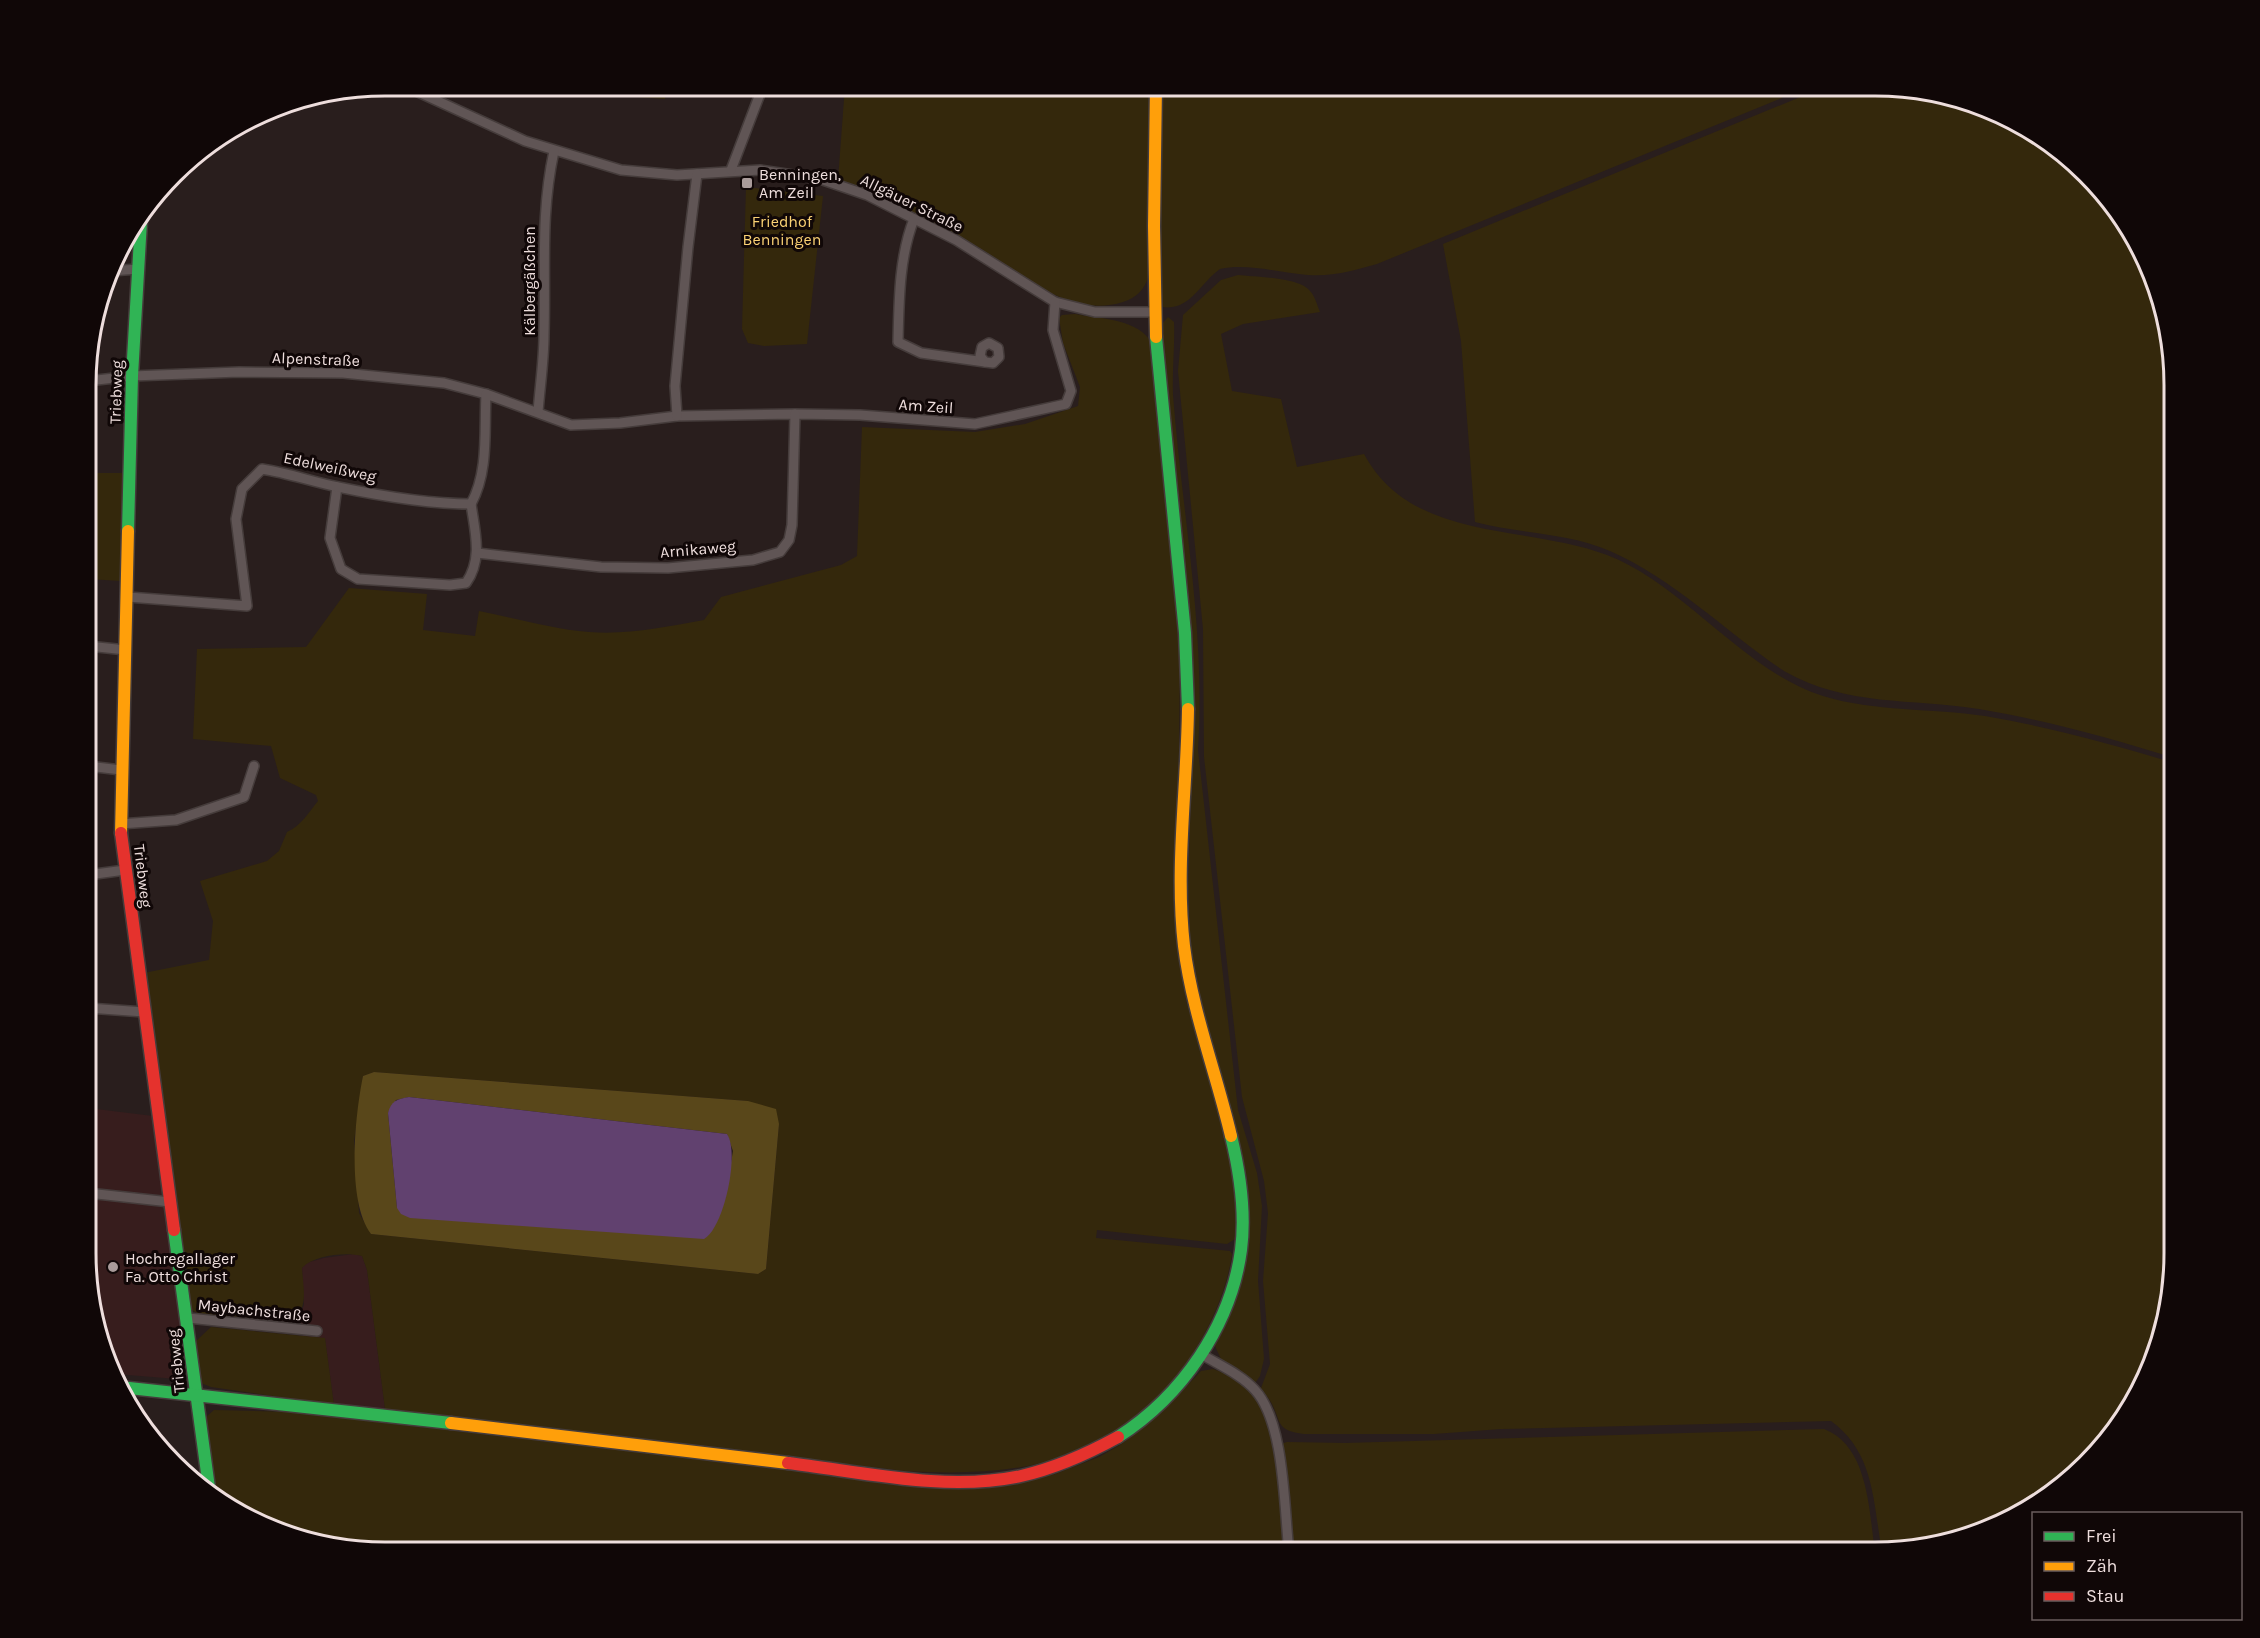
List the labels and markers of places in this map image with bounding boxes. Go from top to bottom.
place label: Benningen, Am Zeil [759,165,841,202]
marker: Benningen, Am Zeil [740,176,754,190]
place label: Hochregallager Fa. Otto Christ [125,1249,235,1286]
marker: Hochregallager Fa. Otto Christ [106,1260,120,1274]

